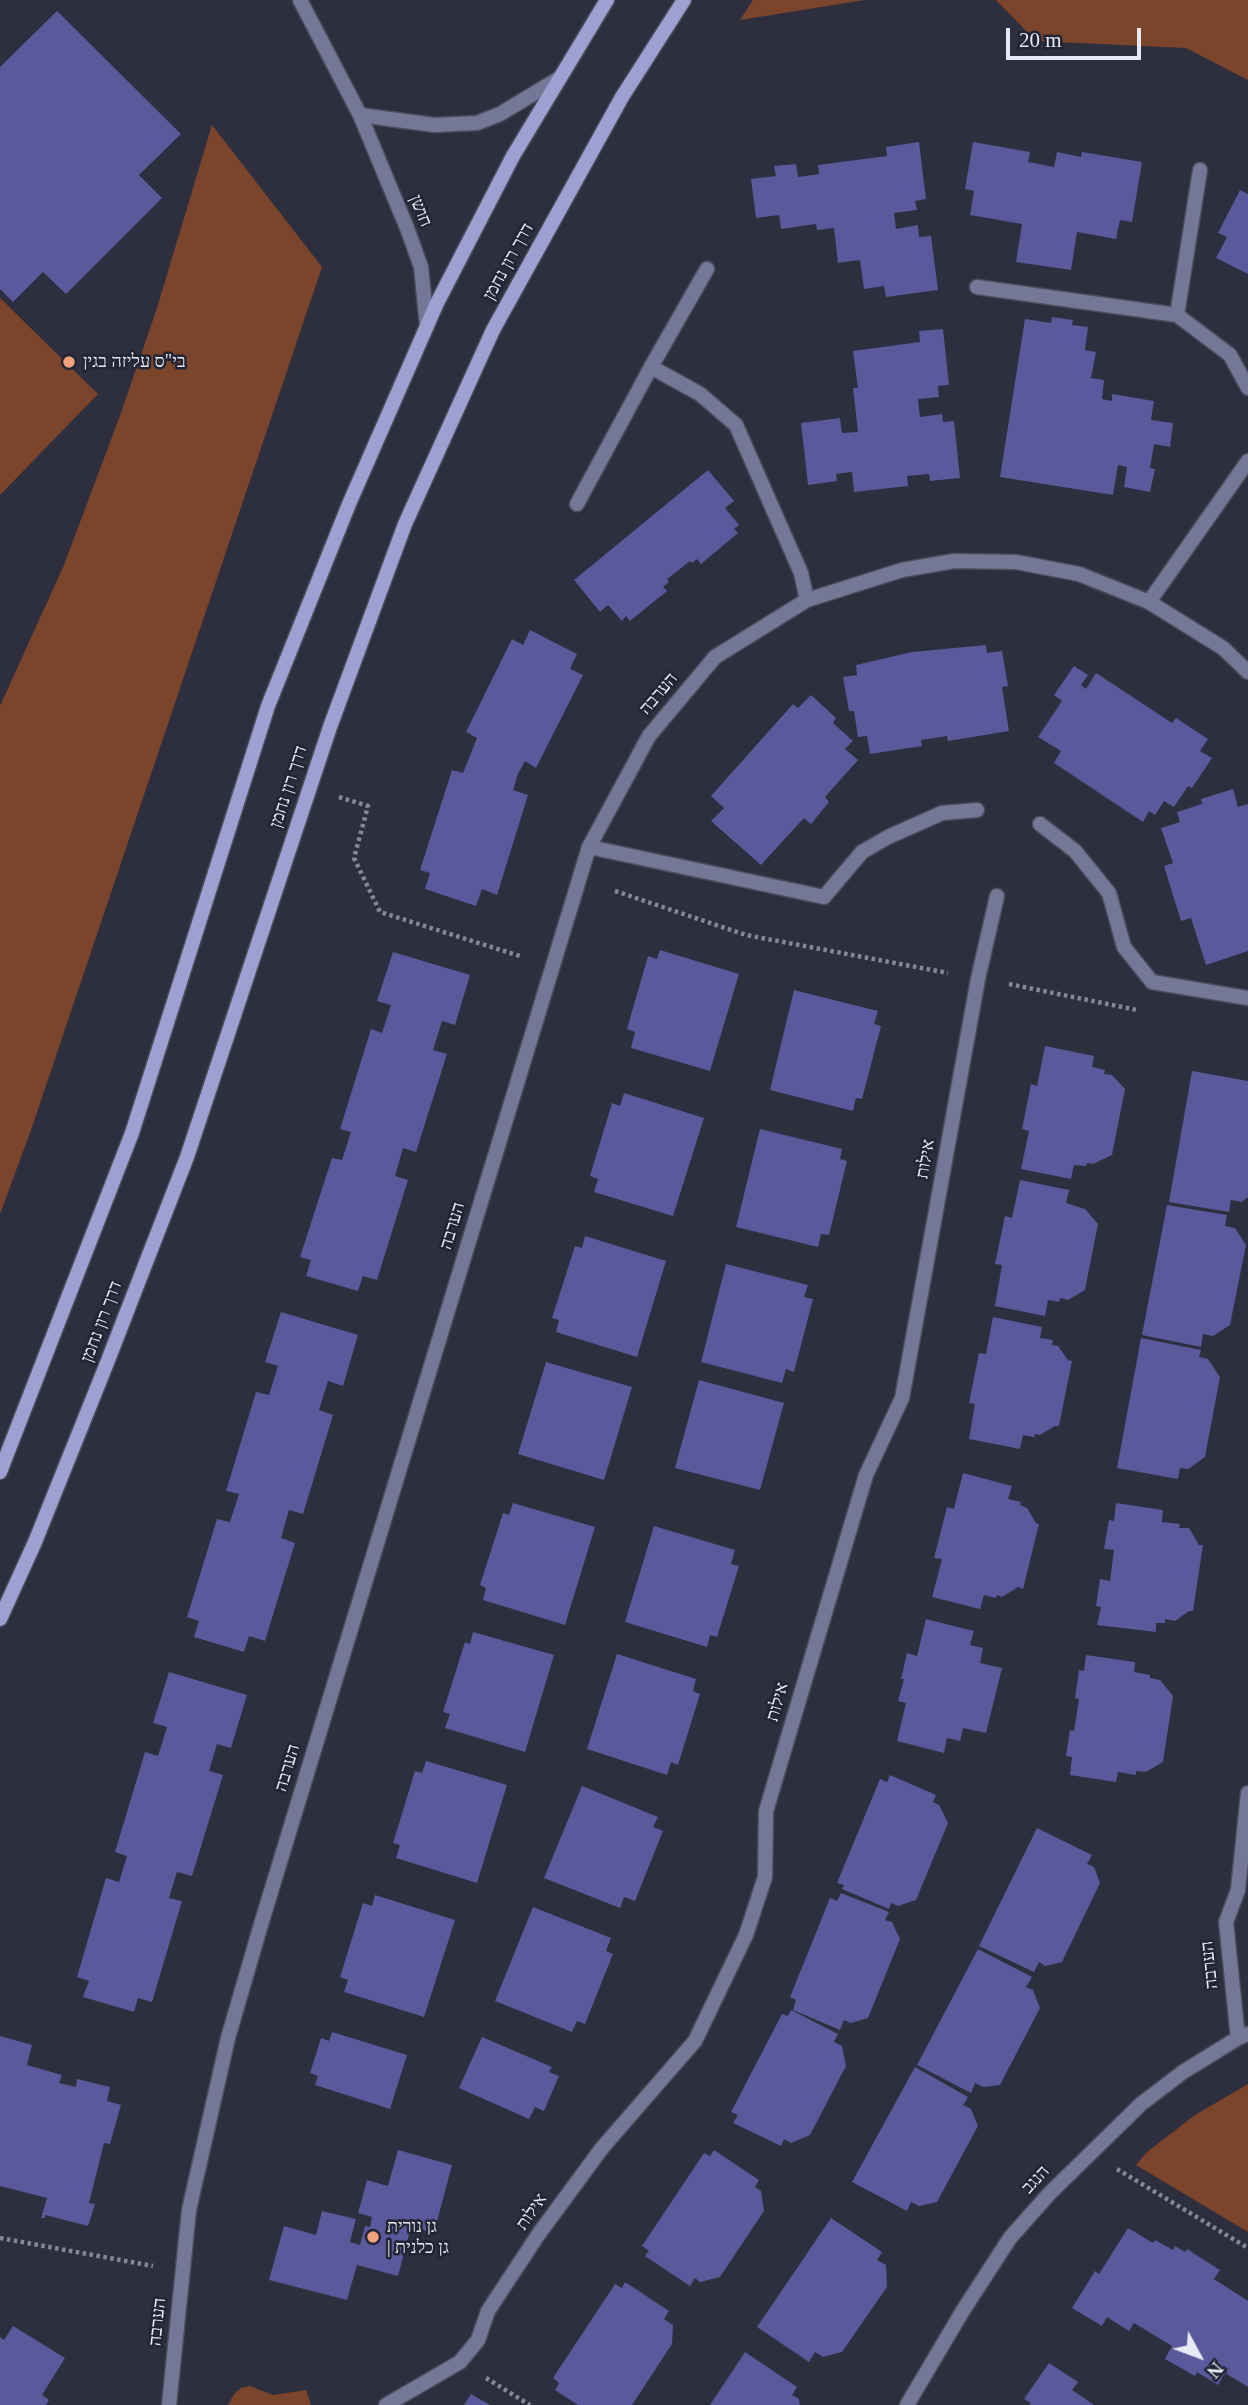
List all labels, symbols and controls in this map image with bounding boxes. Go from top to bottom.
scale bar [1010,14,1145,58]
text: 20 m [1019,28,1062,52]
street label: חושן [404,192,436,230]
street label: דרך רון נחמן [479,220,539,304]
place label: בי"ס עליזה בגין [83,351,186,373]
marker: בי"ס עליזה בגין [61,354,77,370]
street label: הערבה [635,669,683,719]
street label: דרך רון נחמן [266,743,312,831]
street label: אילות [912,1138,940,1180]
street label: הערבה [436,1200,470,1252]
street label: דרך רון נחמן [77,1278,127,1366]
street label: אילות [762,1680,794,1724]
street label: הערבה [271,1742,305,1794]
street label: הערבה [1197,1940,1223,1990]
street label: הנגב [1018,2161,1054,2199]
street label: אילות [512,2190,552,2234]
place label: גן נורית | גן כלנית [387,2216,449,2258]
marker: גן נורית | גן כלנית [365,2229,381,2245]
street label: הערבה [145,2297,171,2347]
north arrow [1164,2321,1234,2391]
text: N [1203,2358,1228,2382]

